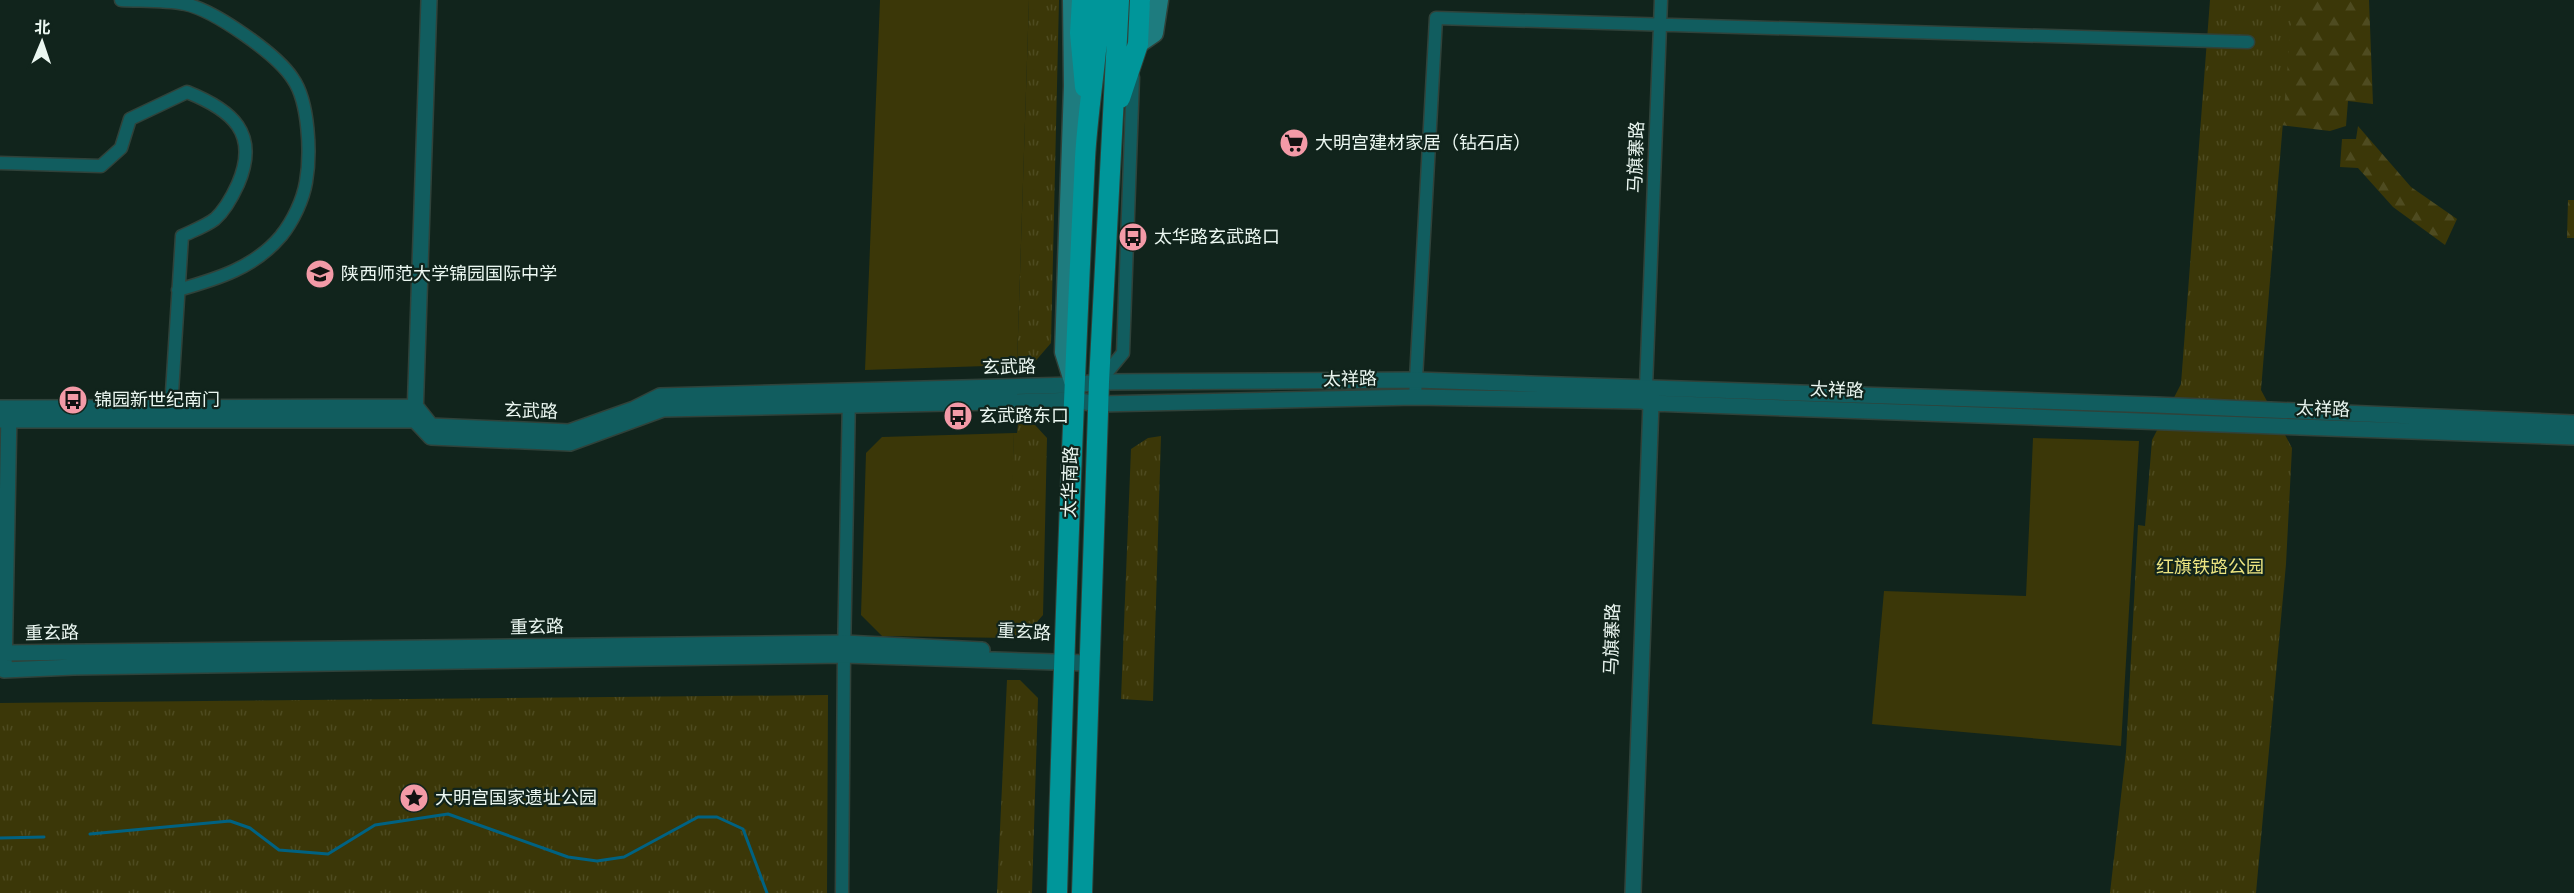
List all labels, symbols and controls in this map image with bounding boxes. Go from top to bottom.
north arrow [12,12,72,72]
text: 北 [34,17,51,39]
street label: 马旗寨路 [1623,121,1649,193]
supermarket icon: 大明宫建材家居（钻石店） [1278,127,1310,159]
place label: 大明宫建材家居（钻石店） [1315,131,1531,155]
bus stop icon: 太华路玄武路口 [1117,221,1149,253]
place label: 太华路玄武路口 [1154,225,1280,249]
school or university icon: 陕西师范大学锦园国际中学 [304,258,336,290]
place label: 陕西师范大学锦园国际中学 [341,262,557,286]
street label: 玄武路 [982,355,1036,379]
street label: 太祥路 [1323,367,1377,391]
street label: 太祥路 [1810,377,1864,403]
bus stop icon: 锦园新世纪南门 [57,384,89,416]
place label: 锦园新世纪南门 [94,388,220,412]
street label: 太祥路 [2296,396,2350,422]
street label: 玄武路 [504,398,558,424]
bus stop icon: 玄武路东口 [942,400,974,432]
place label: 玄武路东口 [979,404,1069,428]
street label: 太华南路 [1057,446,1083,518]
park label: 红旗铁路公园 [2156,555,2264,579]
street label: 马旗寨路 [1599,603,1625,675]
street label: 重玄路 [510,615,564,639]
street label: 重玄路 [996,619,1052,645]
street label: 重玄路 [25,621,79,645]
place icon: 大明宫国家遗址公园 [398,782,430,814]
place label: 大明宫国家遗址公园 [435,786,597,810]

